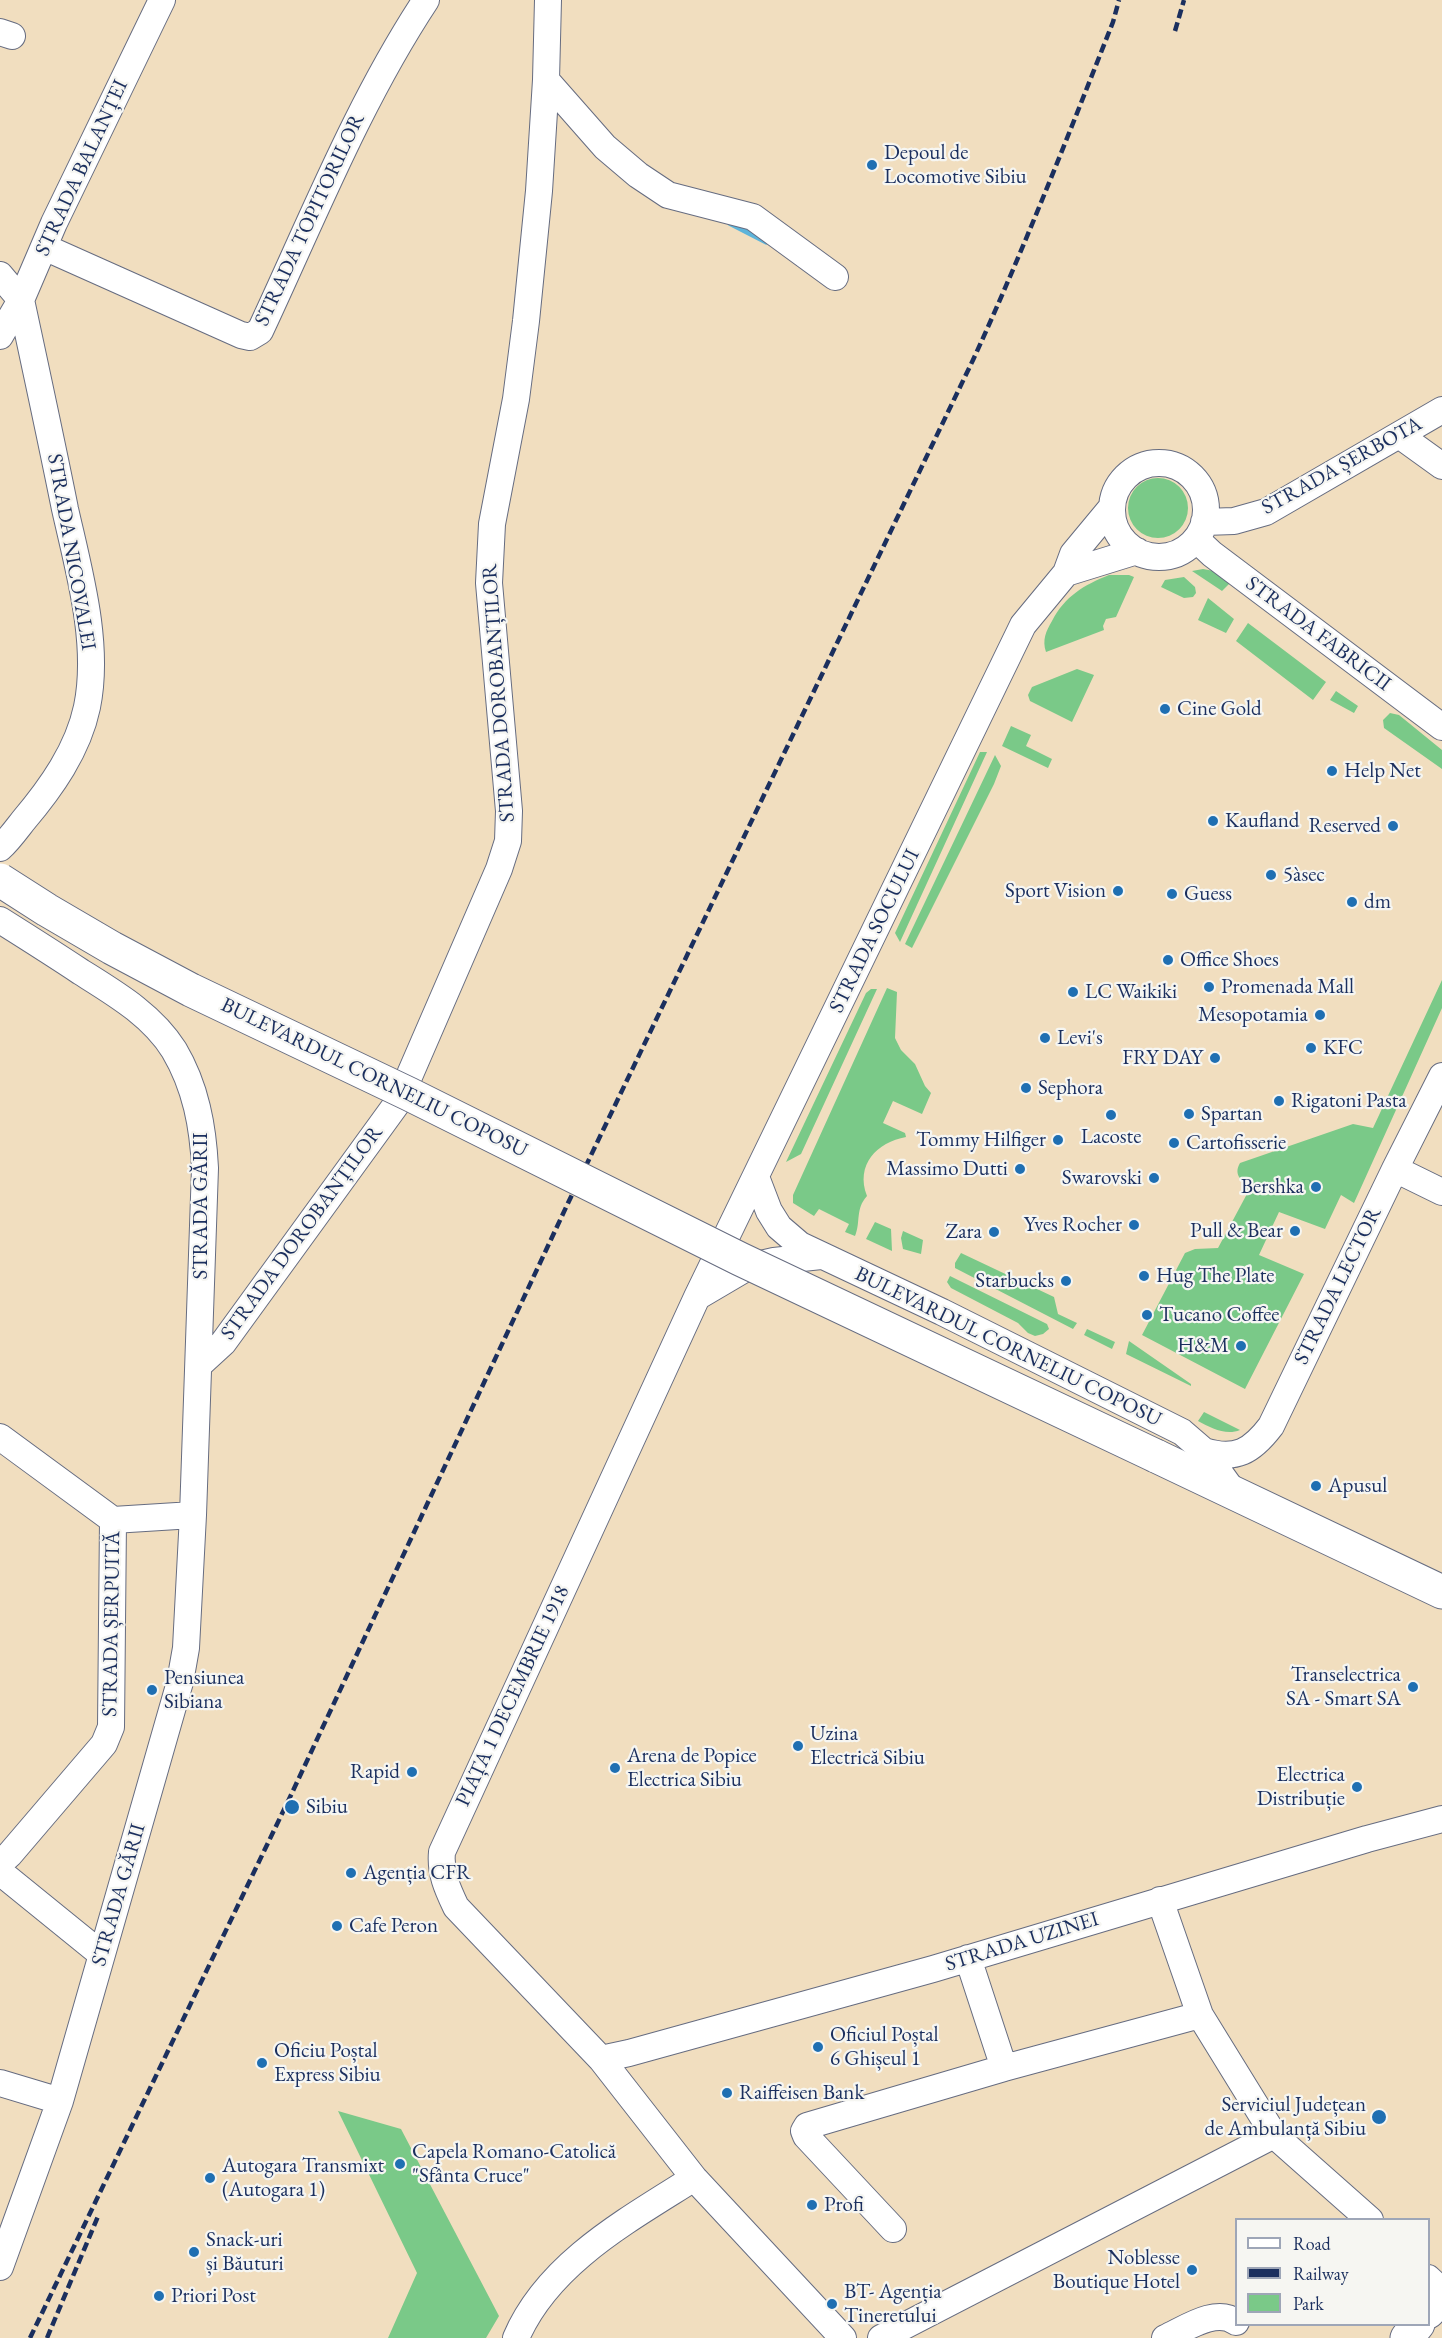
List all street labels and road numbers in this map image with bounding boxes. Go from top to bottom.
street label: STRADA BALANȚEI [30,76,134,260]
street label: STRADA TOPITORILOR [250,110,370,330]
street label: STRADA ȘERBOTA [1257,411,1427,521]
street label: STRADA NICOVALEI [41,452,101,652]
street label: STRADA DOROBANȚILOR [477,563,521,823]
street label: STRADA FABRICII [1240,571,1396,697]
street label: STRADA SOCULUI [824,845,926,1017]
street label: BULEVARDUL CORNELIU COPOSU [217,993,531,1163]
street label: STRADA DOROBANȚILOR [216,1121,388,1345]
street label: STRADA GĂRII [188,1132,214,1280]
street label: STRADA LECTOR [1289,1203,1387,1369]
street label: BULEVARDUL CORNELIU COPOSU [851,1262,1165,1432]
street label: STRADA ȘERPUITĂ [98,1531,126,1717]
street label: PIAȚA 1 DECEMBRIE 1918 [451,1582,575,1810]
street label: STRADA GĂRII [87,1821,151,1969]
street label: STRADA UZINEI [942,1907,1102,1977]

